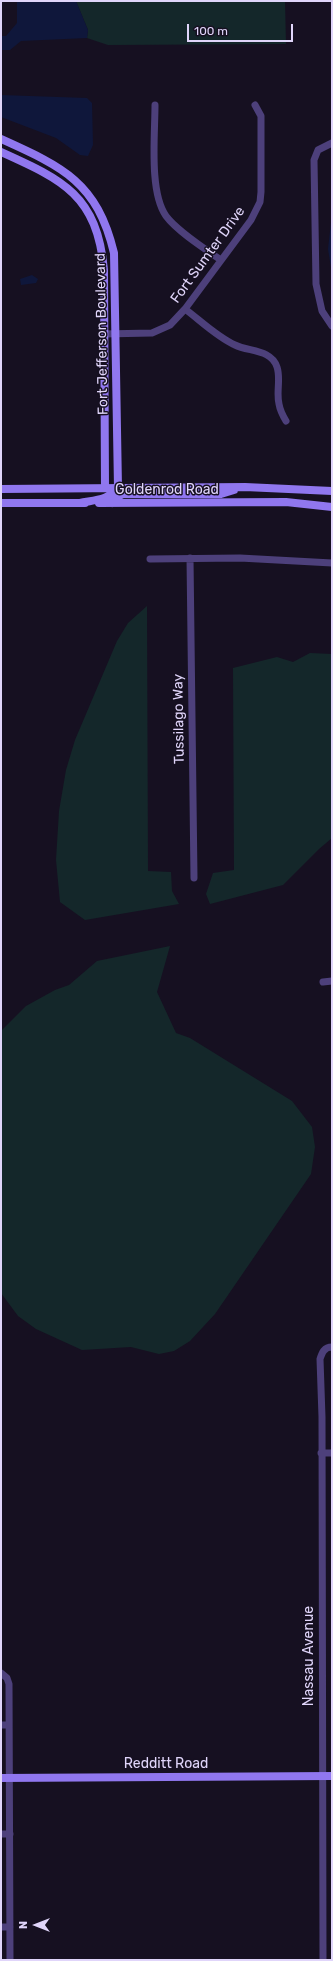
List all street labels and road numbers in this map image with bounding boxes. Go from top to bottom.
street label: Fort Sumter Drive [167,203,249,307]
street label: Fort Jefferson Boulevard [92,253,112,415]
street label: Goldenrod Road [115,482,219,498]
street label: Tussilago Way [170,674,188,764]
street label: Nassau Avenue [301,1606,317,1706]
street label: Redditt Road [124,1756,208,1772]

